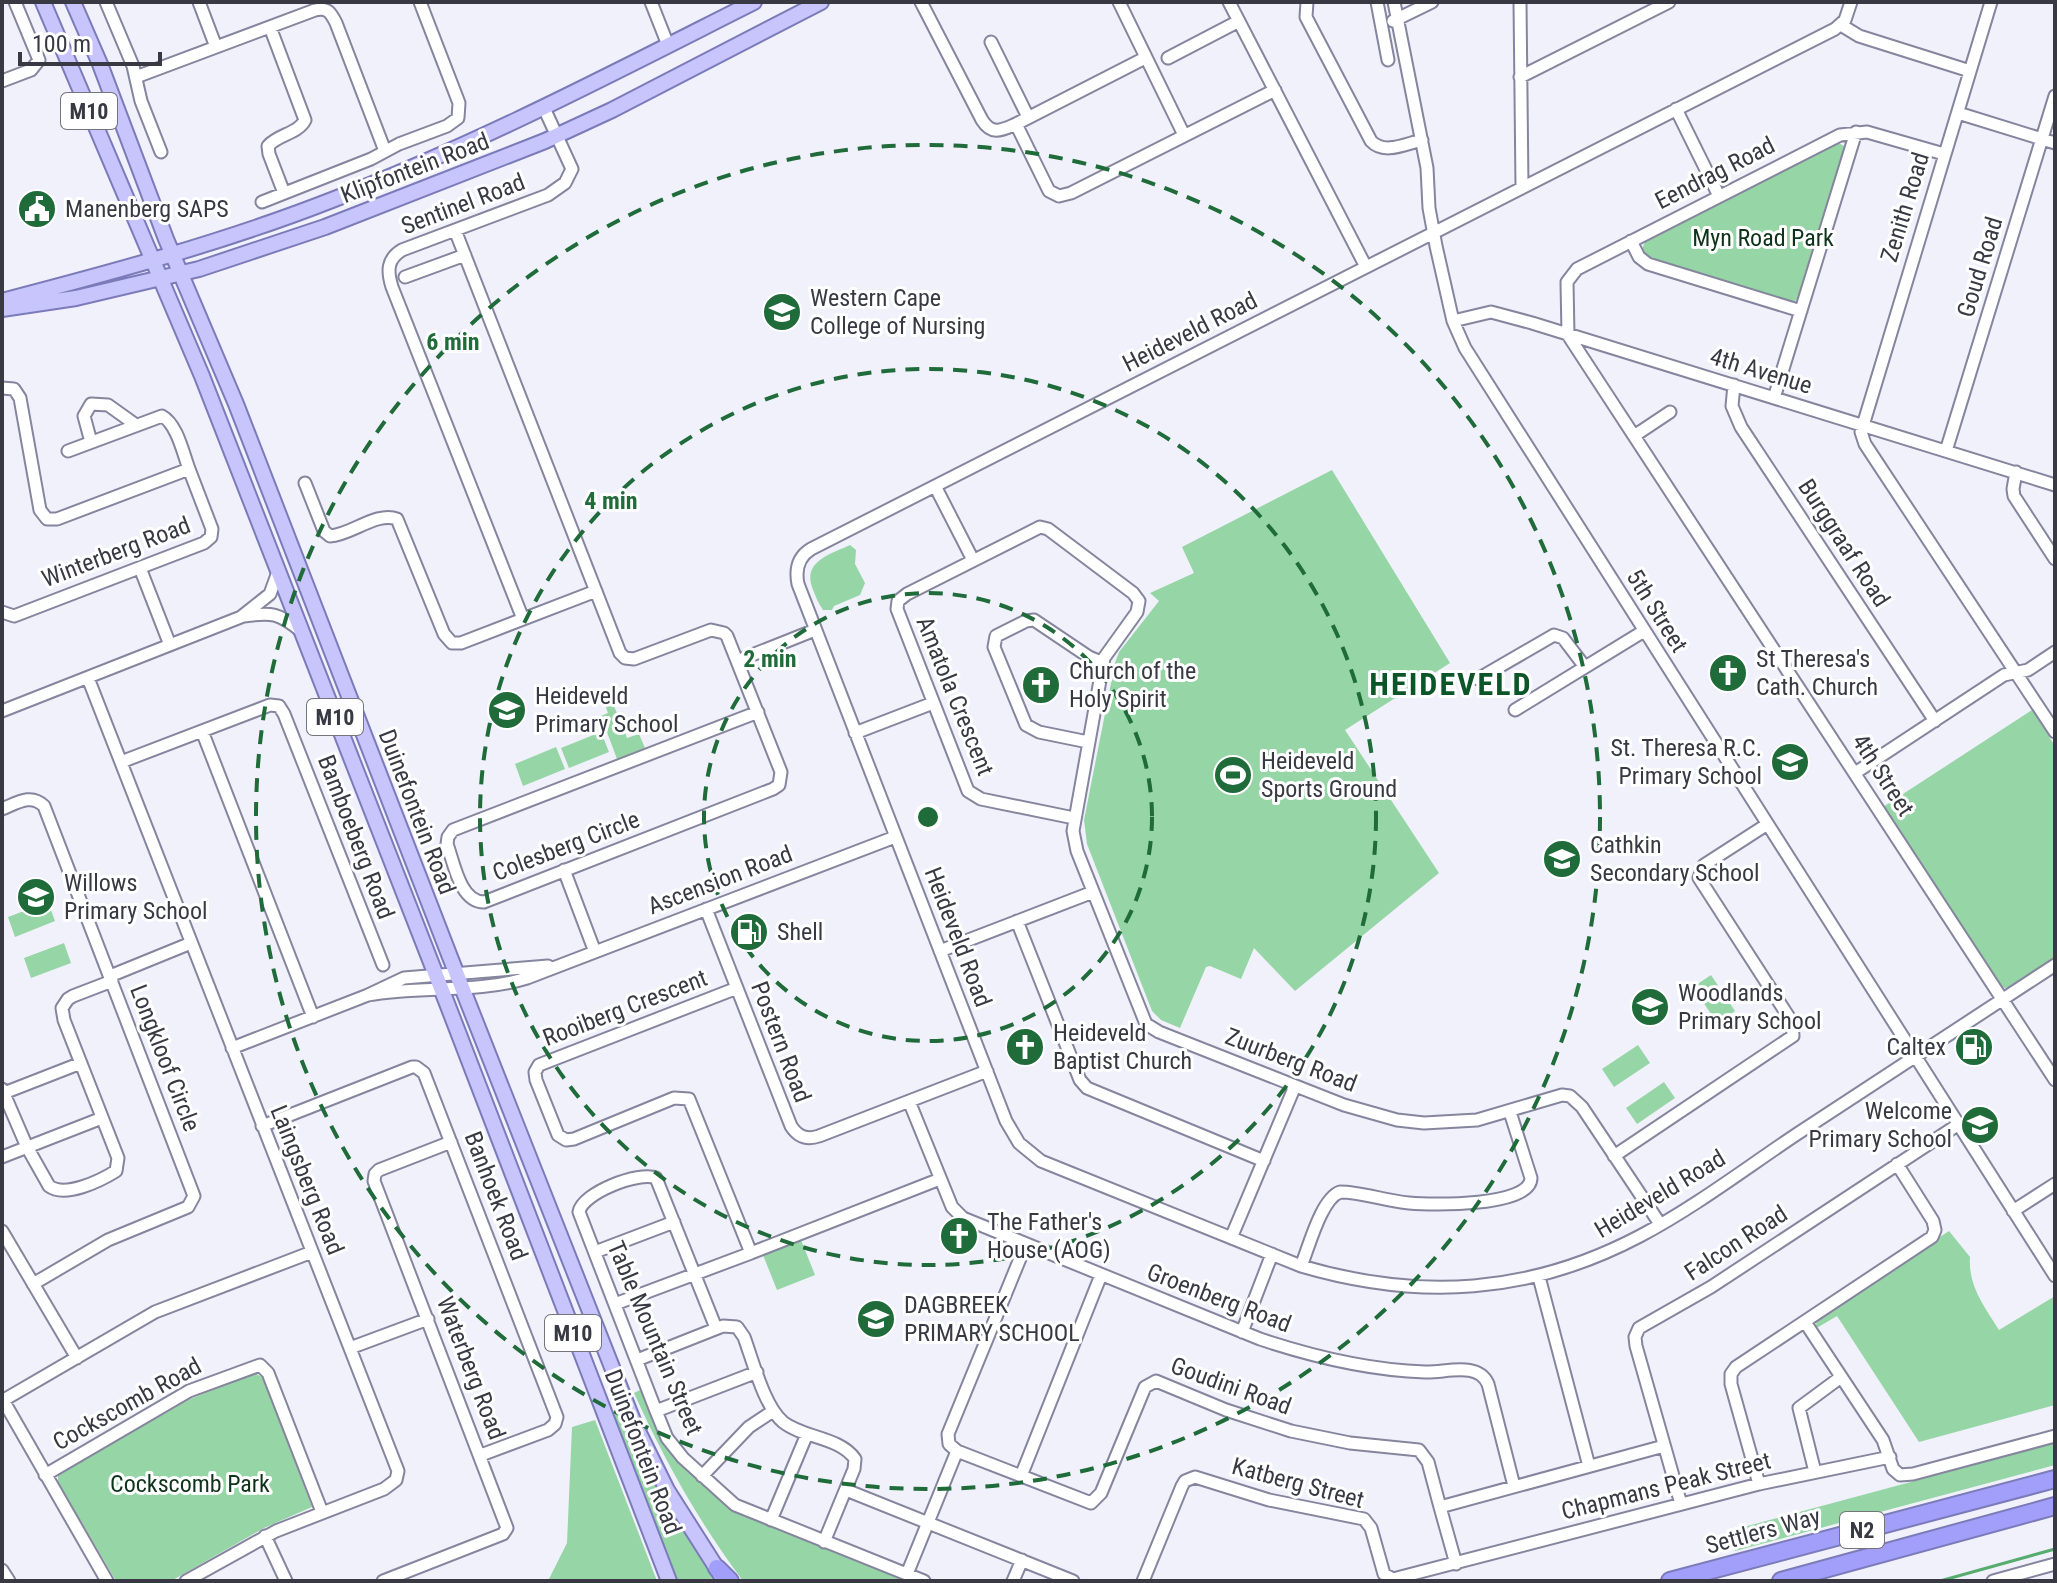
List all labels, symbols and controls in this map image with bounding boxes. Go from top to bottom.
scale bar [20,16,160,66]
text: 100 m [32,30,91,58]
road number: M10 [61,93,117,129]
street label: Klipfontein Road [337,127,493,209]
street label: Eendrag Road [1651,131,1779,215]
street label: Zenith Road [1875,149,1935,265]
street label: Sentinel Road [397,168,529,240]
public building icon: Manenberg SAPS [16,188,58,230]
place label: Manenberg SAPS [65,195,229,223]
street label: Goud Road [1951,213,2009,321]
park label: Myn Road Park [1692,224,1834,252]
place label: Western Cape College of Nursing [810,284,985,340]
street label: Heideveld Road [1118,286,1262,378]
school or university icon: Western Cape College of Nursing [761,291,803,333]
text: 6 min [426,328,480,356]
street label: 4th Avenue [1707,342,1815,400]
street label: Burggraaf Road [1792,474,1896,612]
text: 4 min [584,487,638,515]
street label: Winterberg Road [38,511,194,593]
street label: 5th Street [1621,564,1693,658]
street label: Amatola Crescent [910,613,1000,779]
text: 2 min [743,645,797,673]
place label: St Theresa's Cath. Church [1756,645,1878,701]
church icon: St Theresa's Cath. Church [1707,652,1749,694]
place label: Church of the Holy Spirit [1069,657,1196,713]
church icon: Church of the Holy Spirit [1020,664,1062,706]
district label: HEIDEVELD [1369,665,1533,703]
place label: Heideveld Primary School [535,682,678,738]
school or university icon: Heideveld Primary School [486,689,528,731]
road number: M10 [307,699,363,735]
street label: Duinefontein Road [373,726,461,898]
street label: 4th Street [1846,729,1920,821]
place label: St. Theresa R.C. Primary School [1610,734,1762,790]
school or university icon: St. Theresa R.C. Primary School [1769,741,1811,783]
place label: Heideveld Sports Ground [1261,747,1397,803]
street label: Bamboeberg Road [312,751,400,923]
sports icon: Heideveld Sports Ground [1212,754,1254,796]
centre of rings [914,803,942,831]
street label: Colesberg Circle [489,805,643,887]
place label: Cathkin Secondary School [1590,831,1760,887]
school or university icon: Cathkin Secondary School [1541,838,1583,880]
street label: Ascension Road [644,840,796,920]
street label: Heideveld Road [919,863,997,1011]
place label: Willows Primary School [64,869,207,925]
school or university icon: Willows Primary School [15,876,57,918]
fuel station icon: Shell [728,911,770,953]
place label: Shell [777,918,823,946]
street label: Rooiberg Crescent [539,964,711,1052]
street label: Postern Road [745,978,817,1106]
place label: Woodlands Primary School [1678,979,1821,1035]
street label: Longkloof Circle [124,981,206,1135]
school or university icon: Woodlands Primary School [1629,986,1671,1028]
place label: Heideveld Baptist Church [1053,1019,1192,1075]
street label: Zuurberg Road [1221,1022,1361,1098]
church icon: Heideveld Baptist Church [1004,1026,1046,1068]
fuel station icon: Caltex [1953,1026,1995,1068]
place label: Caltex [1887,1033,1946,1061]
place label: Welcome Primary School [1809,1097,1952,1153]
street label: Laingsberg Road [264,1101,350,1259]
school or university icon: Welcome Primary School [1959,1104,2001,1146]
street label: Banhoek Road [459,1128,533,1264]
street label: Heideveld Road [1590,1144,1730,1244]
street label: Falcon Road [1679,1200,1793,1286]
place label: The Father's House (AOG) [987,1208,1111,1264]
church icon: The Father's House (AOG) [938,1215,980,1257]
street label: Table Mountain Street [602,1237,708,1439]
street label: Groenberg Road [1143,1258,1295,1338]
place label: DAGBREEK PRIMARY SCHOOL [904,1291,1080,1347]
street label: Waterberg Road [431,1293,511,1443]
school or university icon: DAGBREEK PRIMARY SCHOOL [855,1298,897,1340]
road number: M10 [545,1315,601,1351]
street label: Goudini Road [1167,1351,1295,1421]
street label: Cockscomb Road [48,1352,206,1456]
street label: Duinefontein Road [599,1366,687,1538]
street label: Chapmans Peak Street [1558,1446,1774,1526]
street label: Katberg Street [1229,1452,1367,1514]
park label: Cockscomb Park [110,1470,270,1498]
street label: Settlers Way [1703,1502,1823,1560]
road number: N2 [1840,1512,1884,1548]

